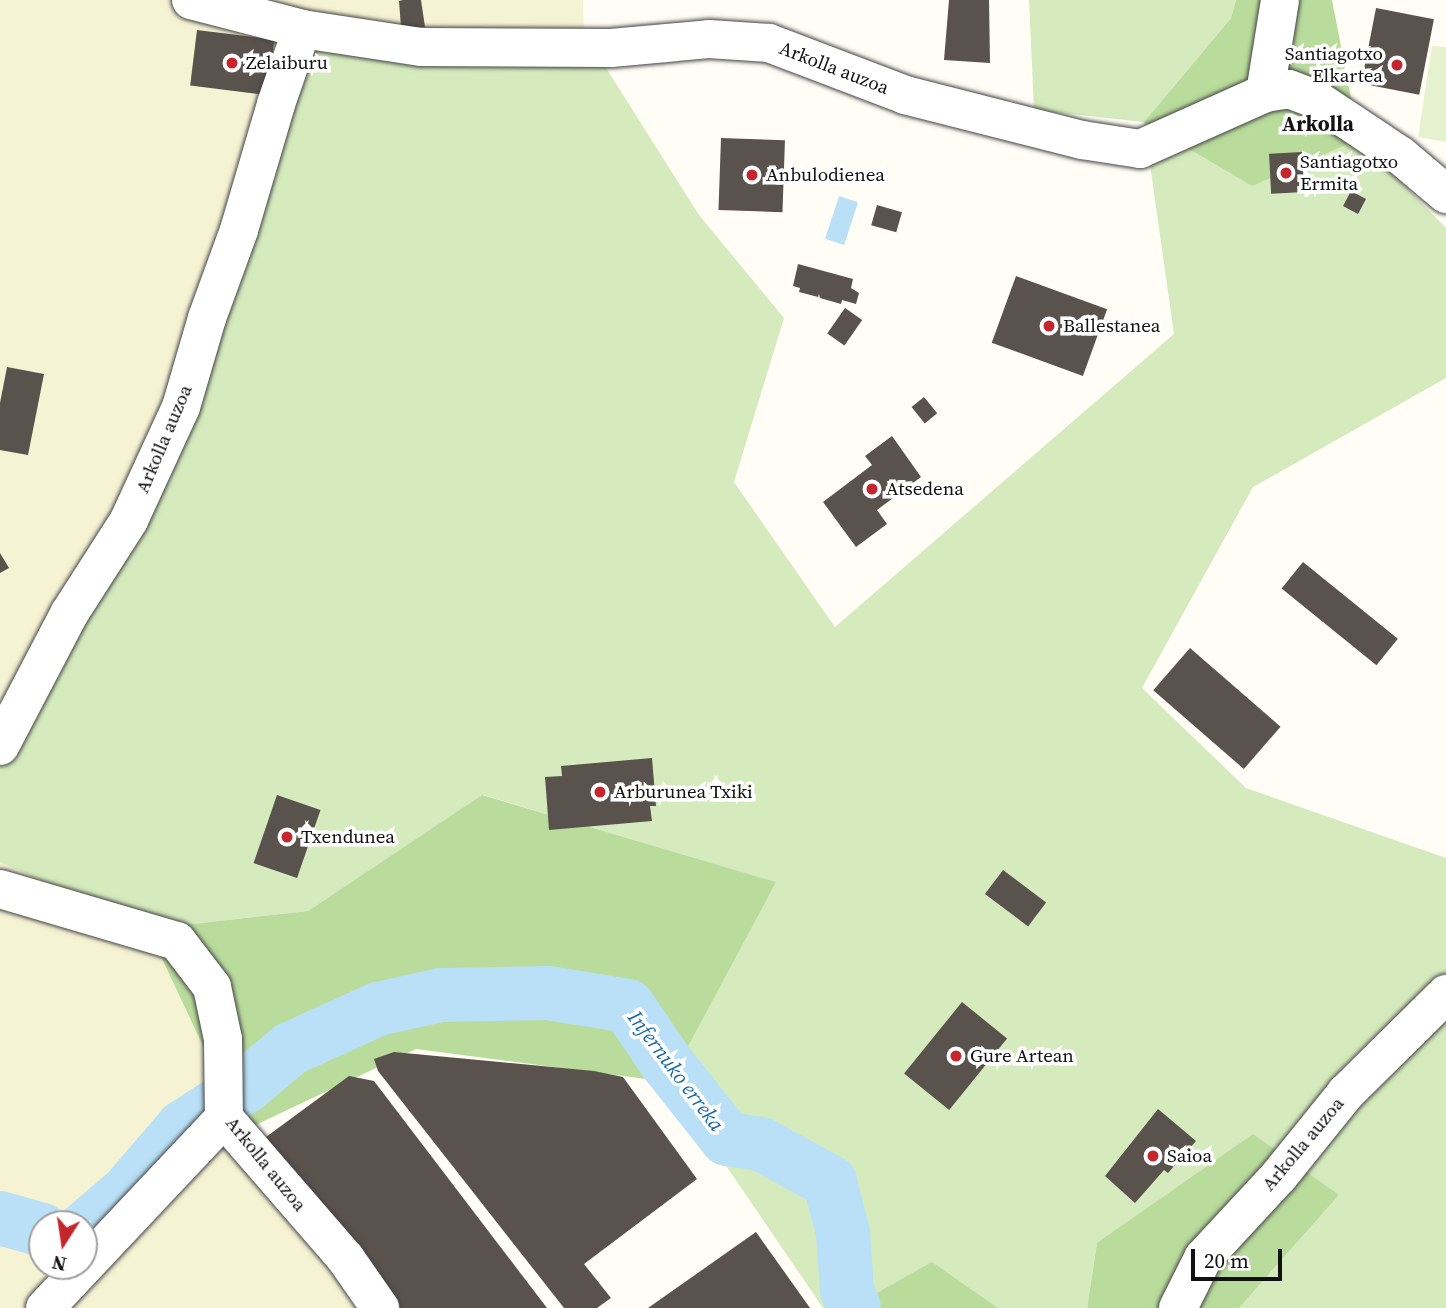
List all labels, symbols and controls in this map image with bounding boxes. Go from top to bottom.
street label: Arkolla auzoa [776,37,892,99]
place label: Santiagotxo Elkartea [1285,43,1383,87]
place label: Zelaiburu [246,52,328,74]
marker: Zelaiburu [224,55,240,71]
marker: Santiagotxo Elkartea [1389,57,1405,73]
district label: Arkolla [1282,111,1354,137]
place label: Santiagotxo Ermita [1300,151,1398,195]
place label: Anbulodienea [766,164,885,186]
marker: Santiagotxo Ermita [1278,165,1294,181]
marker: Anbulodienea [744,167,760,183]
place label: Ballestanea [1063,315,1160,337]
marker: Ballestanea [1041,318,1057,334]
street label: Arkolla auzoa [131,381,197,497]
place label: Atsedena [886,478,964,500]
marker: Atsedena [864,481,880,497]
place label: Arburunea Txiki [614,781,753,803]
marker: Arburunea Txiki [592,784,608,800]
place label: Txendunea [301,826,395,848]
marker: Txendunea [279,829,295,845]
water label: Infernuko erreka [623,1006,729,1136]
place label: Gure Artean [970,1045,1074,1067]
marker: Gure Artean [948,1048,964,1064]
street label: Arkolla auzoa [1257,1092,1349,1196]
street label: Arkolla auzoa [221,1112,311,1216]
place label: Saioa [1167,1145,1212,1167]
marker: Saioa [1145,1148,1161,1164]
north arrow [28,1210,98,1280]
scale bar [1194,1234,1285,1278]
text: 20 m [1204,1246,1249,1275]
text: N [50,1249,69,1278]

